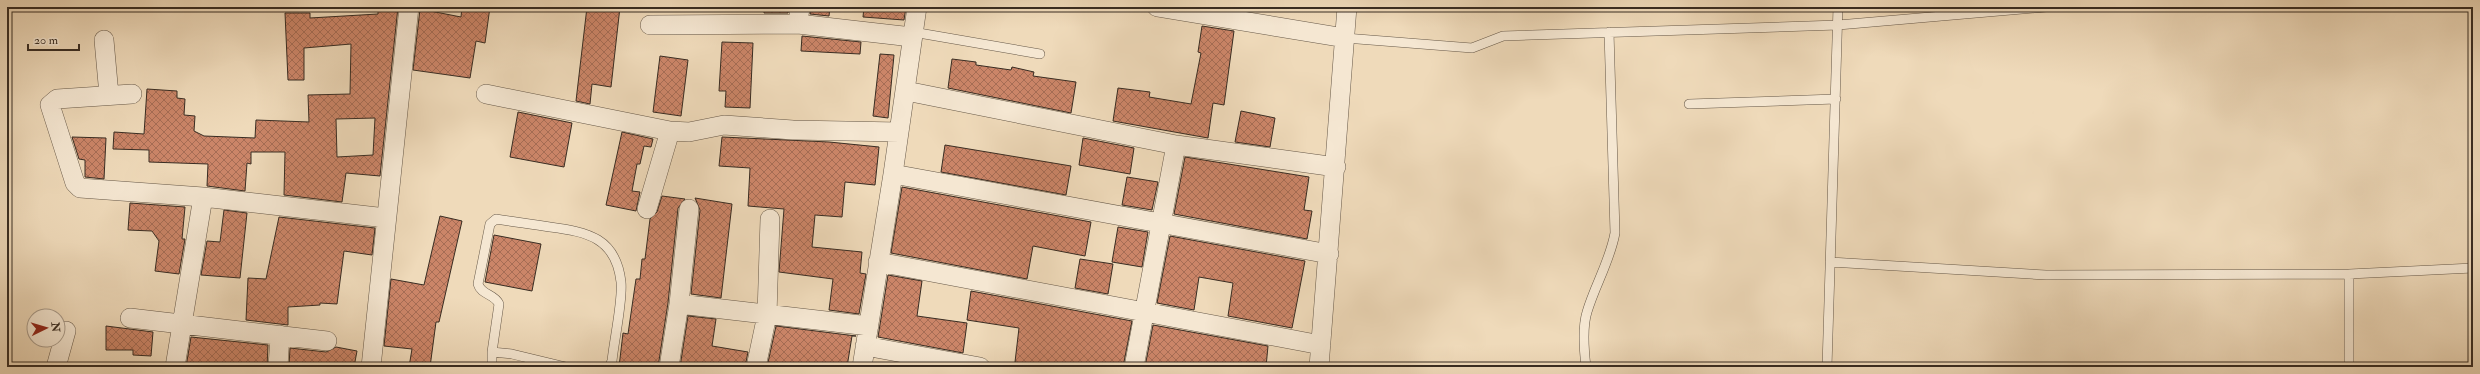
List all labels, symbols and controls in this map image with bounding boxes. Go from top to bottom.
scale bar [28,26,79,52]
text: 20 m [34,33,59,48]
north arrow [26,308,66,348]
text: N [48,321,62,334]

